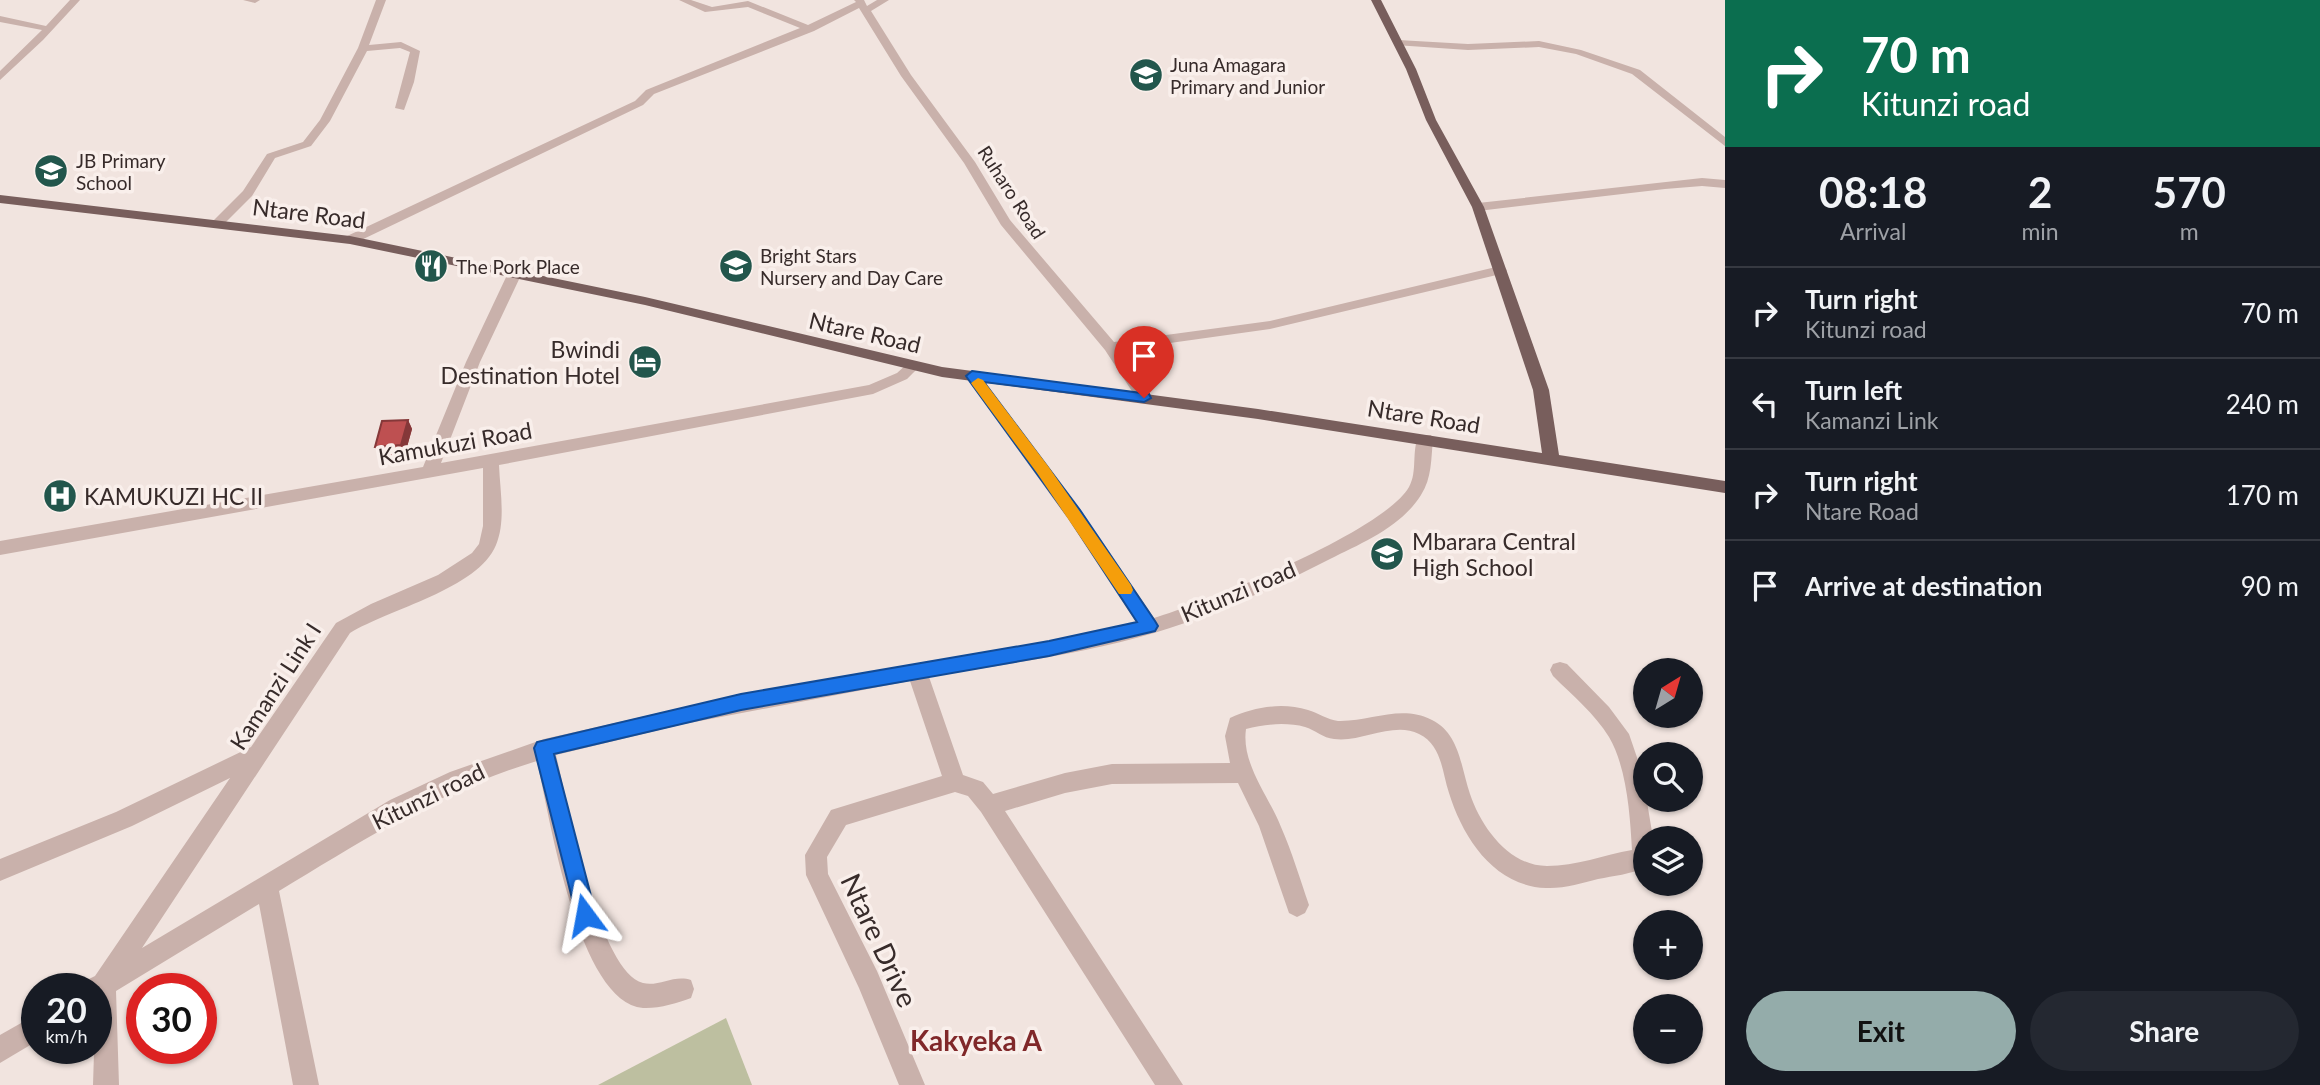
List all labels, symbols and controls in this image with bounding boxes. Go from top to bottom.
text: 70 m [1861,25,1971,83]
icon: right [1746,28,1837,119]
place label: Juna Amagara Primary and Junior [1170,53,1325,98]
school or university icon: Juna Amagara Primary and Junior [1127,56,1165,94]
text: Kitunzi road [1861,84,2030,123]
street label: Ruharo Road [973,141,1051,243]
place label: JB Primary School [76,149,166,194]
school or university icon: JB Primary School [32,152,70,190]
text: 08:18 [1819,167,1927,217]
text: 2 [2028,167,2052,217]
text: 570 [2153,167,2226,217]
street label: Ntare Road [251,192,367,234]
text: Arrival [1840,217,1906,245]
text: min [2021,217,2059,245]
text: m [2180,217,2199,245]
place label: Bright Stars Nursery and Day Care [760,244,943,289]
restaurant icon: The Pork Place [412,247,450,285]
school or university icon: Bright Stars Nursery and Day Care [717,247,755,285]
place label: The Pork Place [456,255,580,278]
text: Turn right [1805,283,1918,315]
icon: right [1746,294,1784,332]
text: 70 m [2241,297,2299,329]
street label: Ntare Road [806,306,924,358]
text: Kitunzi road [1805,315,1927,343]
pin [1114,326,1174,398]
place label: Bwindi Destination Hotel [441,335,620,389]
icon: arrive [1125,337,1163,375]
hotel icon: Bwindi Destination Hotel [626,343,664,381]
text: Turn left [1805,374,1902,406]
icon: left [1746,385,1784,423]
text: 240 m [2226,388,2299,420]
street label: Ntare Road [1366,393,1482,439]
text: Kamanzi Link [1805,406,1938,434]
street label: Kamukuzi Road [376,416,534,470]
text: Turn right [1805,465,1918,497]
icon: right [1746,476,1784,514]
hospital icon: KAMUKUZI HC II [41,477,79,515]
text: 170 m [2226,479,2299,511]
place label: KAMUKUZI HC II [84,482,263,510]
text: Ntare Road [1805,497,1919,525]
place label: Mbarara Central High School [1412,527,1576,581]
school or university icon: Mbarara Central High School [1368,535,1406,573]
street label: Kitunzi road [1177,554,1299,628]
icon: arrive [1746,567,1784,605]
text: Arrive at destination [1805,570,2042,602]
text: 90 m [2241,570,2299,602]
street label: Kamanzi Link I [224,617,326,755]
north arrow [1633,658,1703,728]
map controls [1633,658,1703,1064]
button: search [1633,742,1703,812]
street label: Kitunzi road [367,757,489,835]
button: layers [1633,826,1703,896]
street label: Ntare Drive [834,868,926,1012]
position arrow [548,878,622,952]
button: + [1633,910,1703,980]
speed limit sign: 30 [126,973,217,1064]
text: 20 [46,988,87,1030]
button: Exit [1746,991,2016,1071]
button: Share [2030,991,2299,1071]
button: − [1633,994,1703,1064]
district label: Kakyeka A [910,1023,1043,1057]
text: km/h [45,1025,88,1047]

